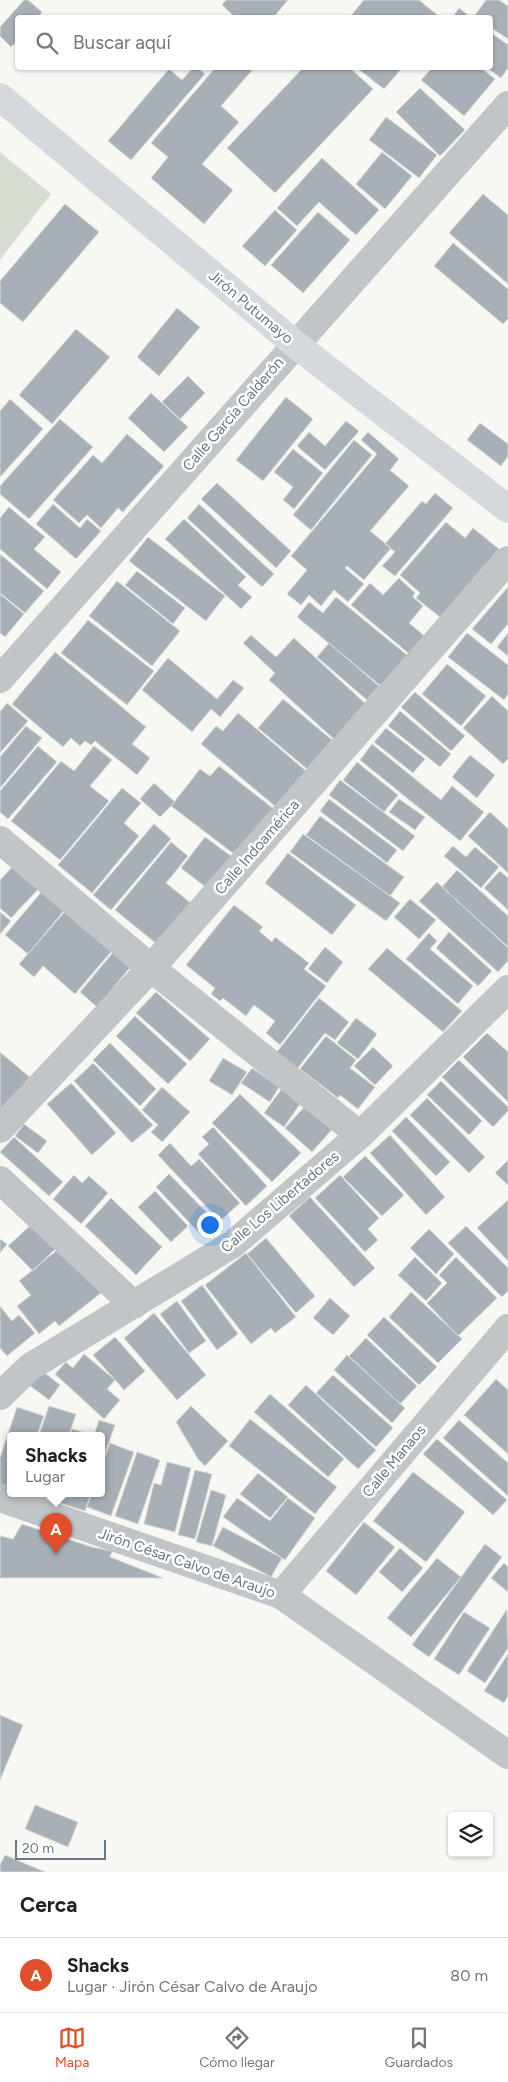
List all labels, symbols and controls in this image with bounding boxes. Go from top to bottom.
search box [15,15,493,70]
icon: search [33,29,61,57]
text: Buscar aquí [73,31,171,54]
street label: Jirón Putumayo [205,266,297,348]
street label: Calle García Calderón [179,353,287,475]
street label: Calle Indoamérica [211,796,303,898]
street label: Calle Los Libertadores [217,1147,343,1257]
your location [197,1212,223,1238]
street label: Calle Manaos [358,1421,430,1501]
popup [7,1432,105,1497]
text: Shacks [25,1444,87,1467]
text: Lugar [25,1467,65,1486]
pin: A [40,1513,72,1554]
street label: Jirón César Calvo de Araujo [96,1524,278,1602]
map controls [448,1812,493,1857]
button: layers [448,1812,493,1857]
scale bar [15,1837,106,1860]
text: 20 m [22,1840,54,1857]
text: Cerca [20,1892,77,1917]
text: Shacks [67,1954,129,1977]
text: A [30,1966,42,1985]
text: 80 m [450,1966,488,1985]
text: Lugar · Jirón César Calvo de Araujo [67,1977,318,1996]
tab: Mapa [55,2024,89,2071]
tab: Cómo llegar [199,2024,275,2071]
tab: Guardados [385,2024,453,2071]

